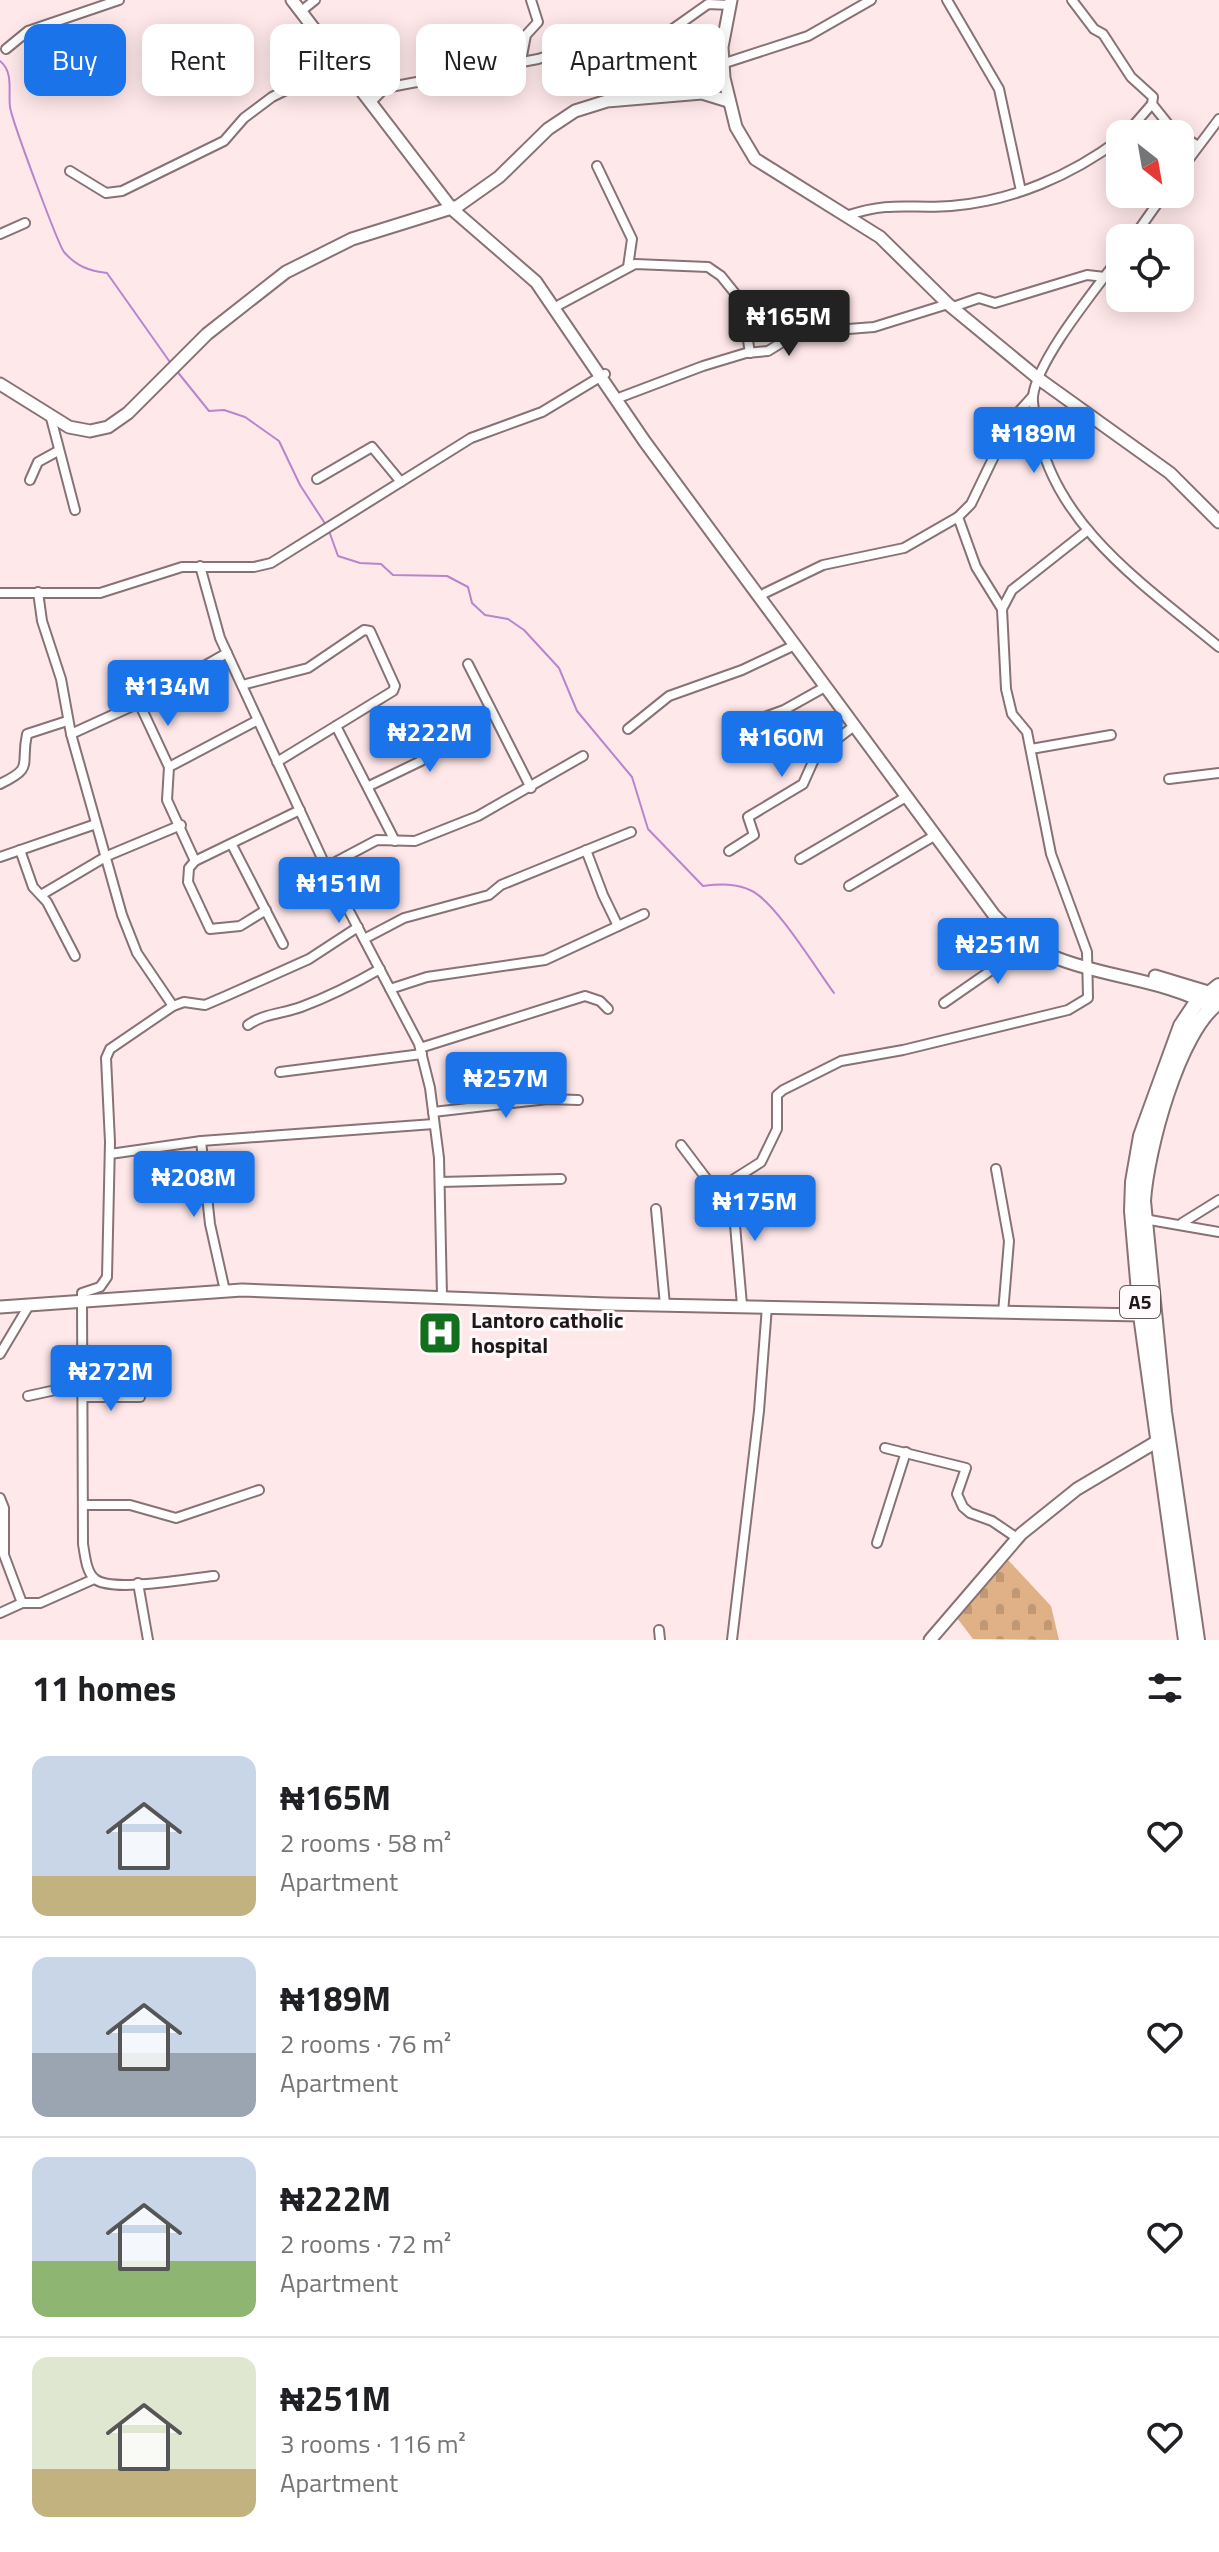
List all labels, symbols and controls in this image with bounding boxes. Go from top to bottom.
chip: Buy [24,24,126,96]
chip: Rent [142,24,254,96]
chip: Filters [270,24,400,96]
chip: New [416,24,526,96]
chip: Apartment [542,24,725,96]
north arrow [1106,120,1194,208]
map controls [1106,120,1194,312]
button: locate [1106,224,1194,312]
pin: ₦165M [733,290,845,358]
text: ₦165M [747,296,831,335]
pin: ₦189M [978,407,1090,475]
text: ₦189M [992,413,1076,452]
pin: ₦134M [112,660,224,728]
text: ₦134M [126,666,210,705]
pin: ₦222M [374,706,486,774]
pin: ₦160M [726,711,838,779]
text: ₦222M [388,712,472,751]
text: ₦160M [740,717,824,756]
pin: ₦151M [283,857,395,925]
text: ₦151M [297,863,381,902]
pin: ₦251M [942,918,1054,986]
text: ₦251M [956,924,1040,963]
pin: ₦257M [450,1052,562,1120]
text: ₦257M [464,1058,548,1097]
pin: ₦208M [138,1151,250,1219]
text: ₦208M [152,1157,236,1196]
pin: ₦175M [699,1175,811,1243]
text: ₦175M [713,1181,797,1220]
road number: A5 [1120,1286,1160,1318]
place label: Lantoro catholic hospital [471,1303,624,1362]
hospital icon: Lantoro catholic hospital [416,1309,464,1357]
pin: ₦272M [55,1345,167,1413]
text: ₦272M [69,1351,153,1390]
text: 11 homes [32,1662,176,1714]
icon: filters [1143,1666,1187,1710]
text: ₦165M [280,1771,391,1823]
icon: home [96,1788,192,1884]
icon: heart [1143,1814,1187,1858]
text: 2 rooms · 58 m² [280,1823,451,1862]
text: Apartment [280,1862,398,1901]
text: ₦189M [280,1972,391,2024]
icon: home [96,1989,192,2085]
icon: heart [1143,2015,1187,2059]
text: 2 rooms · 76 m² [280,2024,451,2063]
text: Apartment [280,2063,398,2102]
text: ₦222M [280,2172,391,2224]
icon: home [96,2189,192,2285]
icon: heart [1143,2215,1187,2259]
text: 2 rooms · 72 m² [280,2224,451,2263]
text: Apartment [280,2263,398,2302]
text: ₦251M [280,2372,391,2424]
icon: home [96,2389,192,2485]
icon: heart [1143,2415,1187,2459]
text: 3 rooms · 116 m² [280,2424,466,2463]
text: Apartment [280,2463,398,2502]

